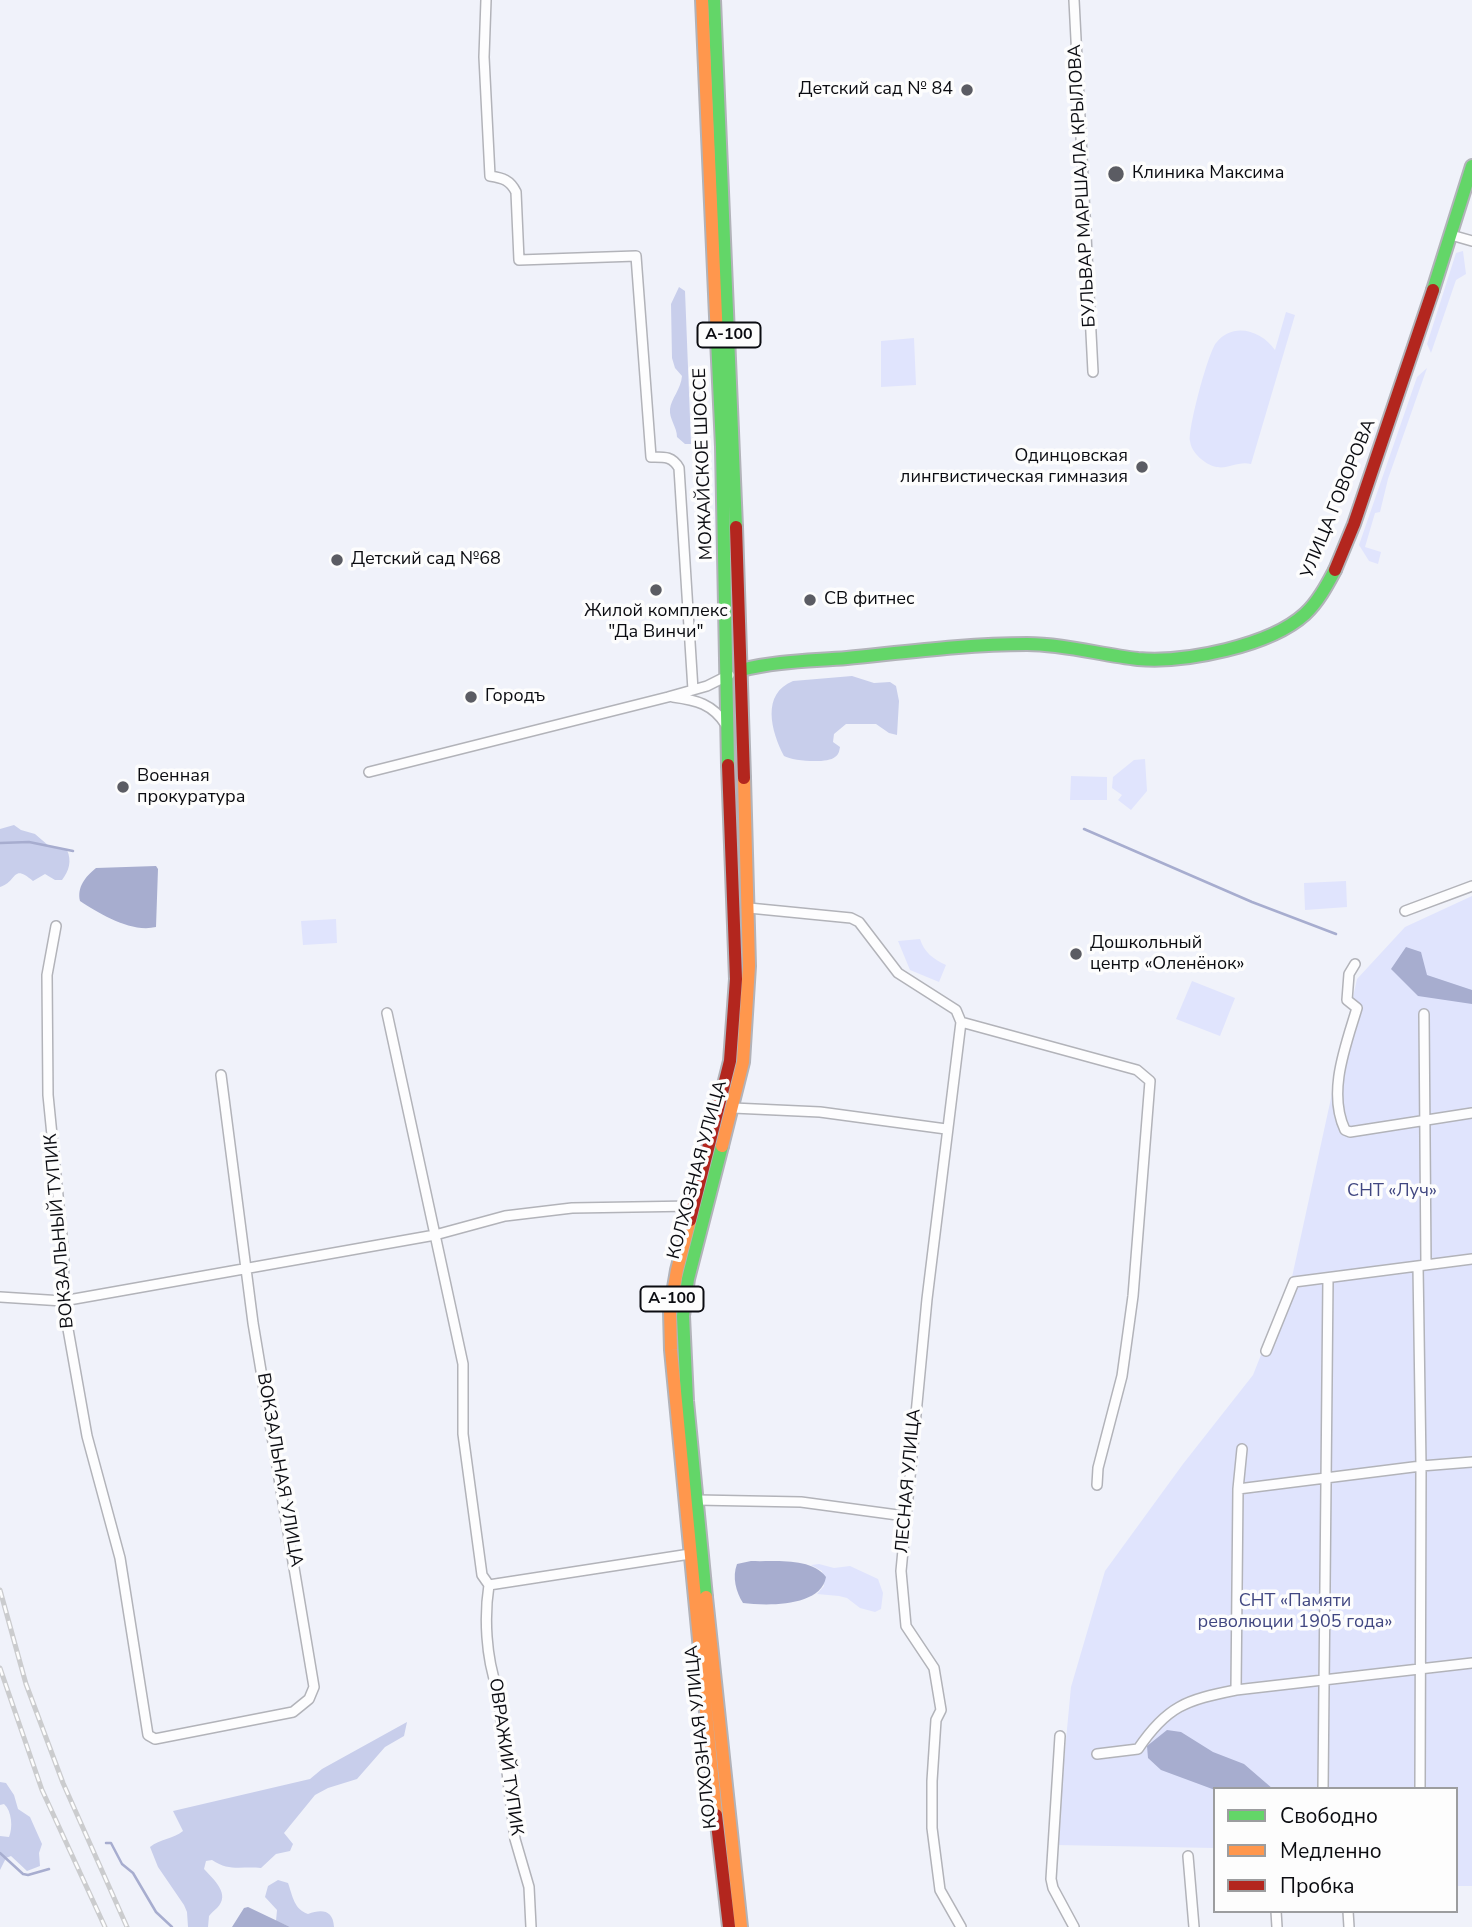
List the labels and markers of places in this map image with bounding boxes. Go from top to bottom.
place label: Детский сад № 84 [799,79,953,101]
marker: Детский сад № 84 [959,82,975,98]
place label: Клиника Максима [1132,163,1284,185]
marker: Клиника Максима [1106,164,1126,184]
place label: Одинцовская лингвистическая гимназия [900,446,1128,489]
marker: Одинцовская лингвистическая гимназия [1134,459,1150,475]
place label: Детский сад №68 [351,549,501,571]
marker: Детский сад №68 [329,552,345,568]
marker: Жилой комплекс "Да Винчи" [648,582,664,598]
place label: СВ фитнес [824,589,915,611]
marker: СВ фитнес [802,592,818,608]
place label: Жилой комплекс "Да Винчи" [584,601,728,644]
place label: Городъ [485,686,545,708]
marker: Городъ [463,689,479,705]
place label: Военная прокуратура [137,766,245,808]
marker: Военная прокуратура [115,779,131,795]
place label: Дошкольный центр «Оленёнок» [1090,933,1245,976]
marker: Дошкольный центр «Оленёнок» [1068,946,1084,962]

